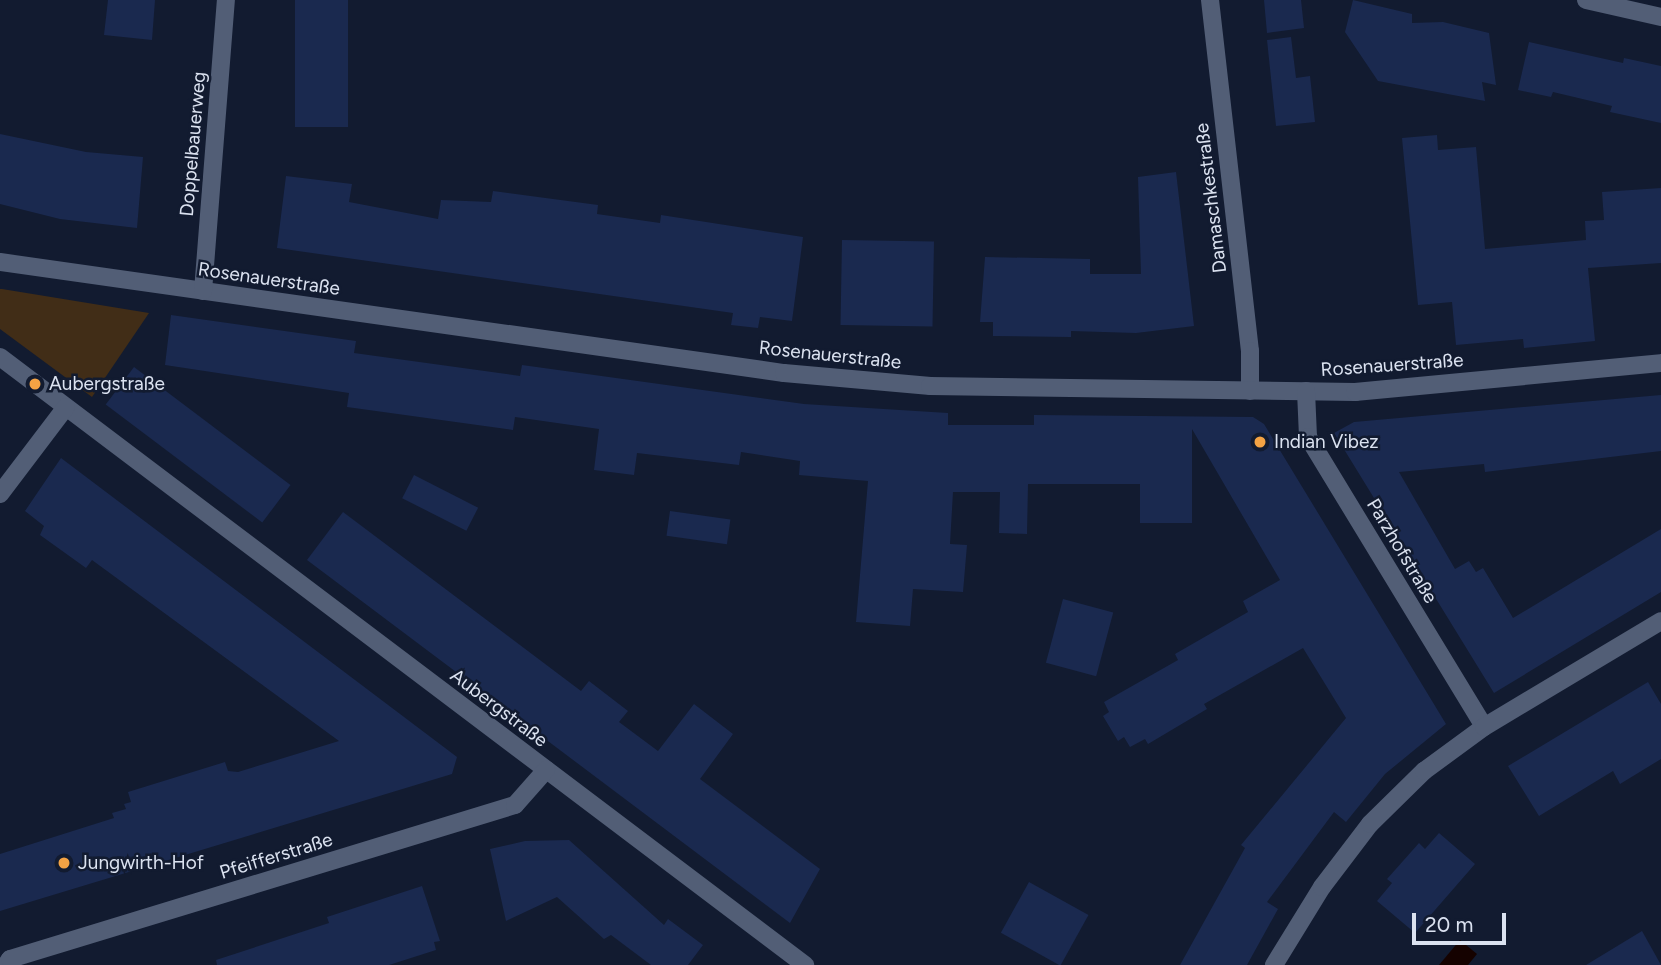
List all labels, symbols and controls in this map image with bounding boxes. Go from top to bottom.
street label: Doppelbauerweg [175,71,211,217]
street label: Damaschkestraße [1190,122,1232,274]
street label: Rosenauerstraße [197,258,341,300]
street label: Rosenauerstraße [758,336,902,374]
street label: Rosenauerstraße [1320,349,1464,381]
place label: Aubergstraße [49,373,165,395]
marker: Aubergstraße [27,376,43,392]
place label: Indian Vibez [1274,431,1379,453]
marker: Indian Vibez [1252,434,1268,450]
street label: Parzhofstraße [1362,495,1442,607]
street label: Aubergstraße [446,664,552,752]
street label: Pfeifferstraße [217,828,335,884]
place label: Jungwirth-Hof [78,852,204,874]
marker: Jungwirth-Hof [56,855,72,871]
scale bar [1416,898,1510,942]
text: 20 m [1425,912,1473,937]

